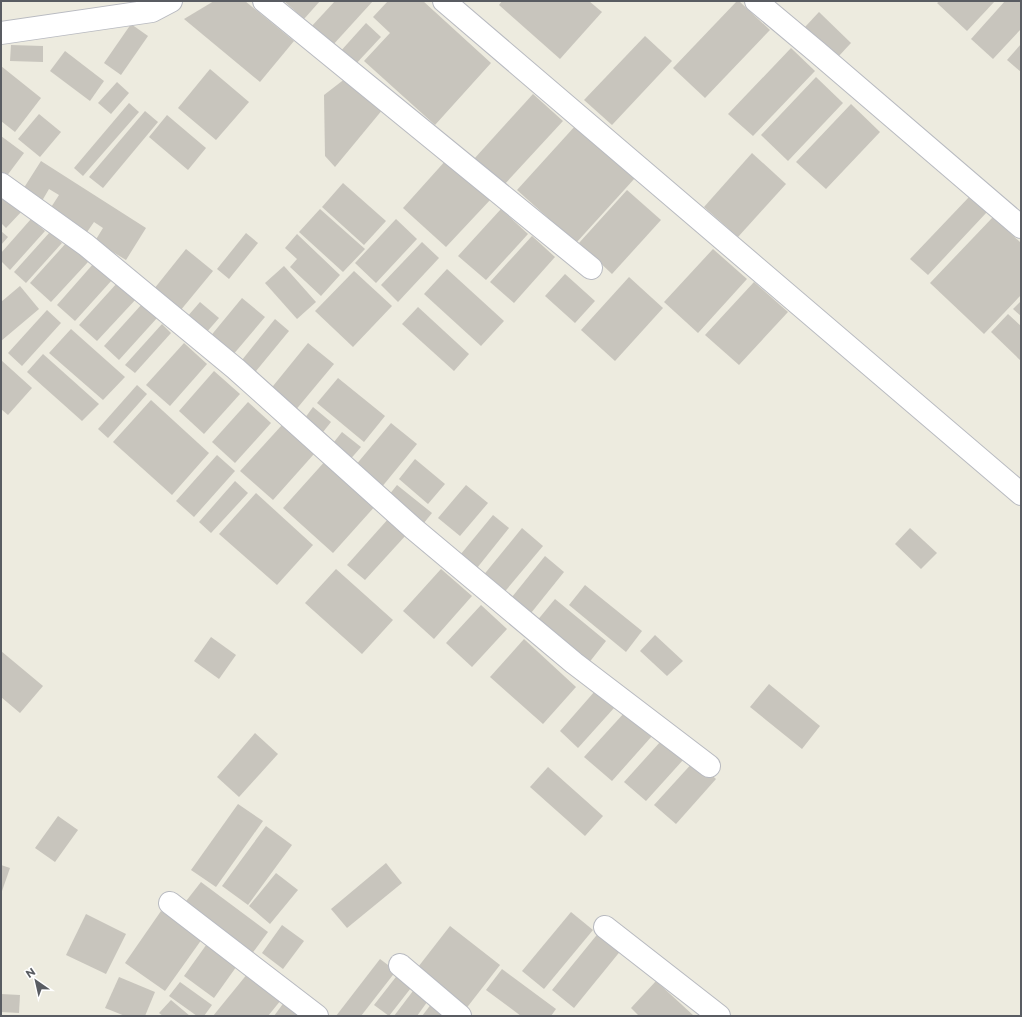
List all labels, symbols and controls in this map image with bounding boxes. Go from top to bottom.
north arrow [16,961,56,1001]
text: N [23,964,38,981]

